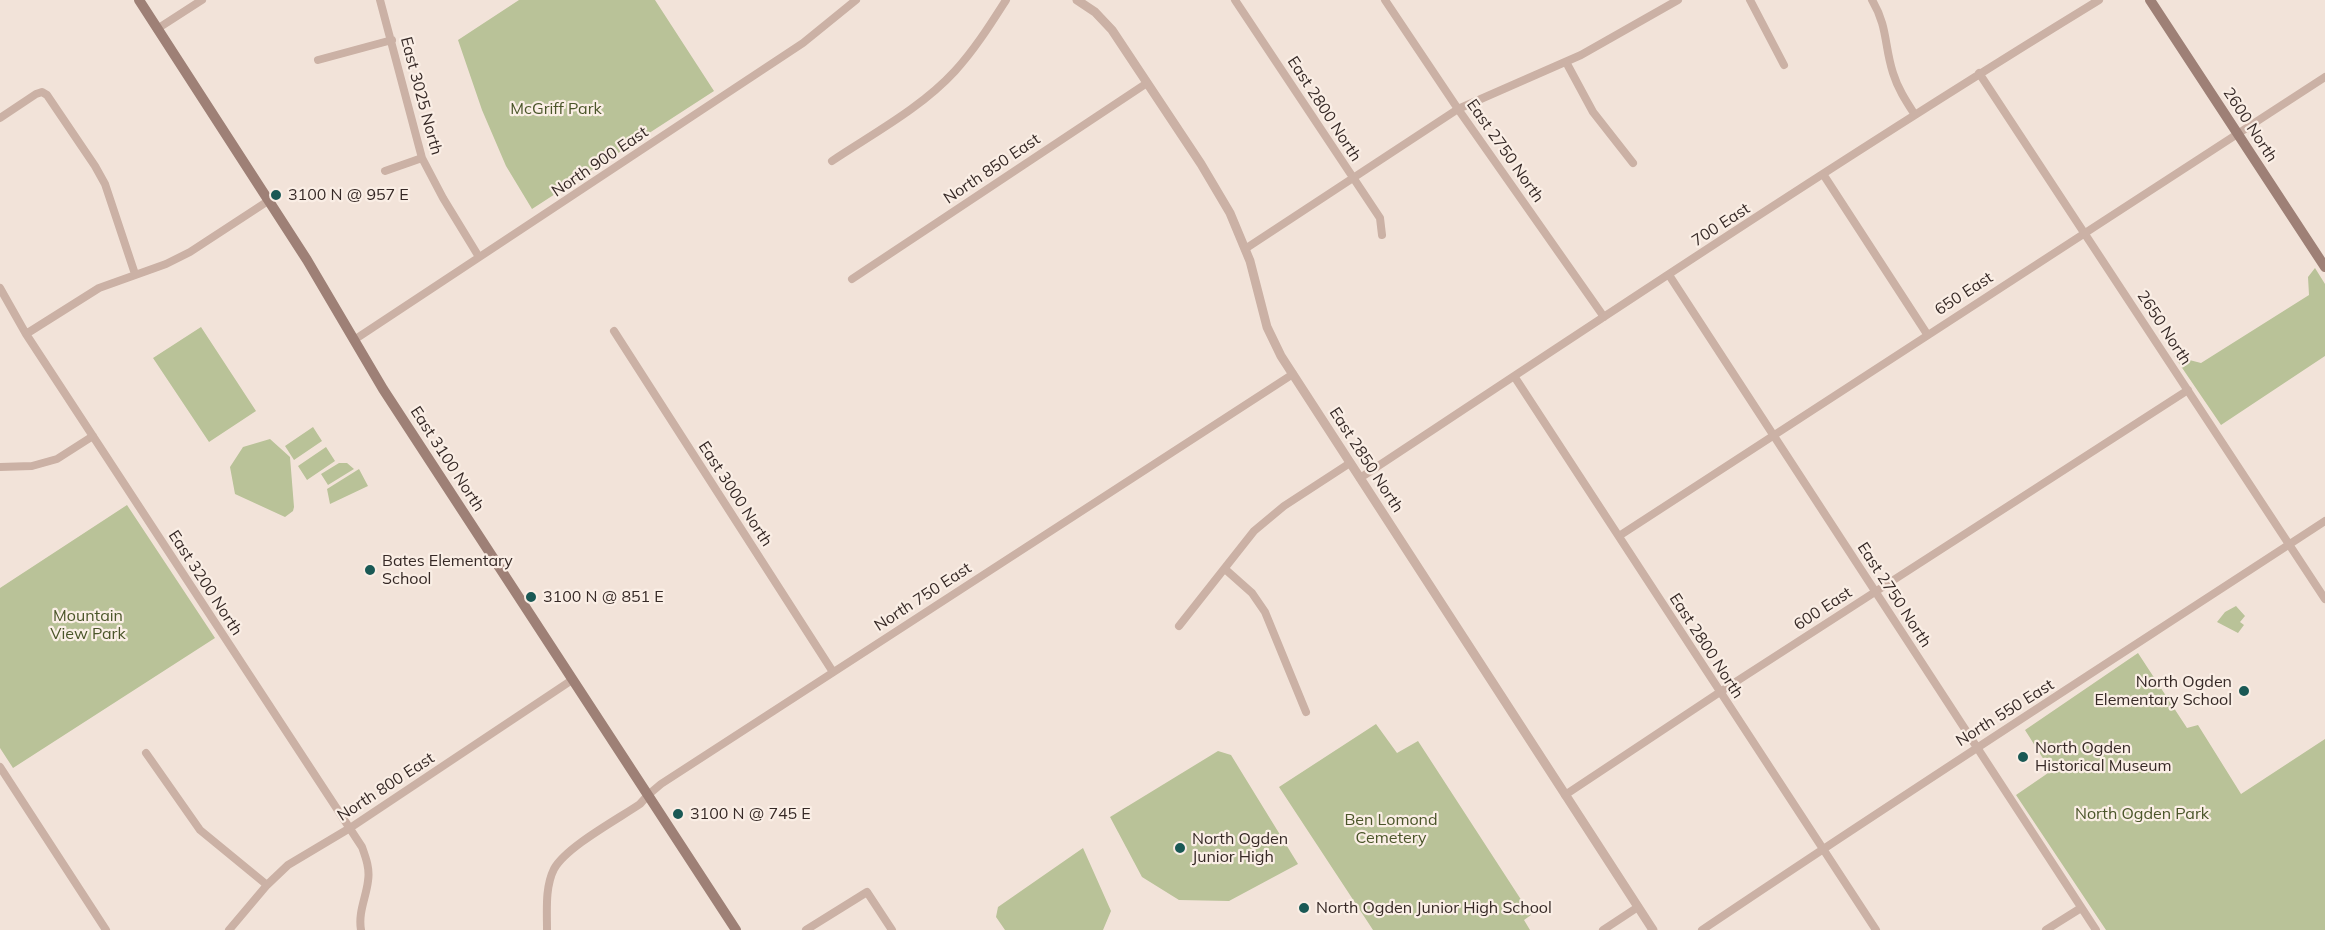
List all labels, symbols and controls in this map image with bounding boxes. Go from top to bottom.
street label: East 3025 North [396,35,446,157]
street label: East 2800 North [1283,53,1365,165]
street label: 2600 North [2219,84,2281,166]
street label: East 2750 North [1462,96,1548,206]
park label: McGriff Park [510,99,602,119]
street label: North 900 East [548,123,652,201]
street label: North 850 East [940,130,1044,208]
place label: 3100 N @ 957 E [288,185,409,205]
marker: 3100 N @ 957 E [269,188,283,202]
street label: 700 East [1688,199,1754,251]
street label: 650 East [1931,268,1997,320]
street label: 2650 North [2133,287,2195,369]
street label: East 3100 North [406,403,488,515]
street label: East 2850 North [1325,404,1407,516]
street label: East 3000 North [694,438,776,550]
street label: East 3200 North [164,527,246,639]
street label: East 2750 North [1853,539,1935,651]
place label: Bates Elementary School [382,551,513,589]
street label: North 750 East [871,559,975,635]
marker: Bates Elementary School [363,563,377,577]
street label: 600 East [1790,583,1856,635]
place label: 3100 N @ 851 E [543,587,664,607]
marker: 3100 N @ 851 E [524,590,538,604]
street label: East 2800 North [1665,590,1747,702]
park label: Mountain View Park [50,606,126,644]
place label: North Ogden Elementary School [2094,672,2232,710]
street label: North 550 East [1953,675,2057,751]
marker: North Ogden Elementary School [2237,684,2251,698]
place label: North Ogden Historical Museum [2035,738,2172,776]
street label: North 800 East [334,749,438,825]
marker: North Ogden Historical Museum [2016,750,2030,764]
place label: 3100 N @ 745 E [690,804,811,824]
park label: North Ogden Park [2075,804,2209,824]
marker: 3100 N @ 745 E [671,807,685,821]
park label: Ben Lomond Cemetery [1344,810,1438,848]
place label: North Ogden Junior High [1192,829,1288,867]
marker: North Ogden Junior High [1173,841,1187,855]
place label: North Ogden Junior High School [1316,898,1552,918]
marker: North Ogden Junior High School [1297,901,1311,915]

